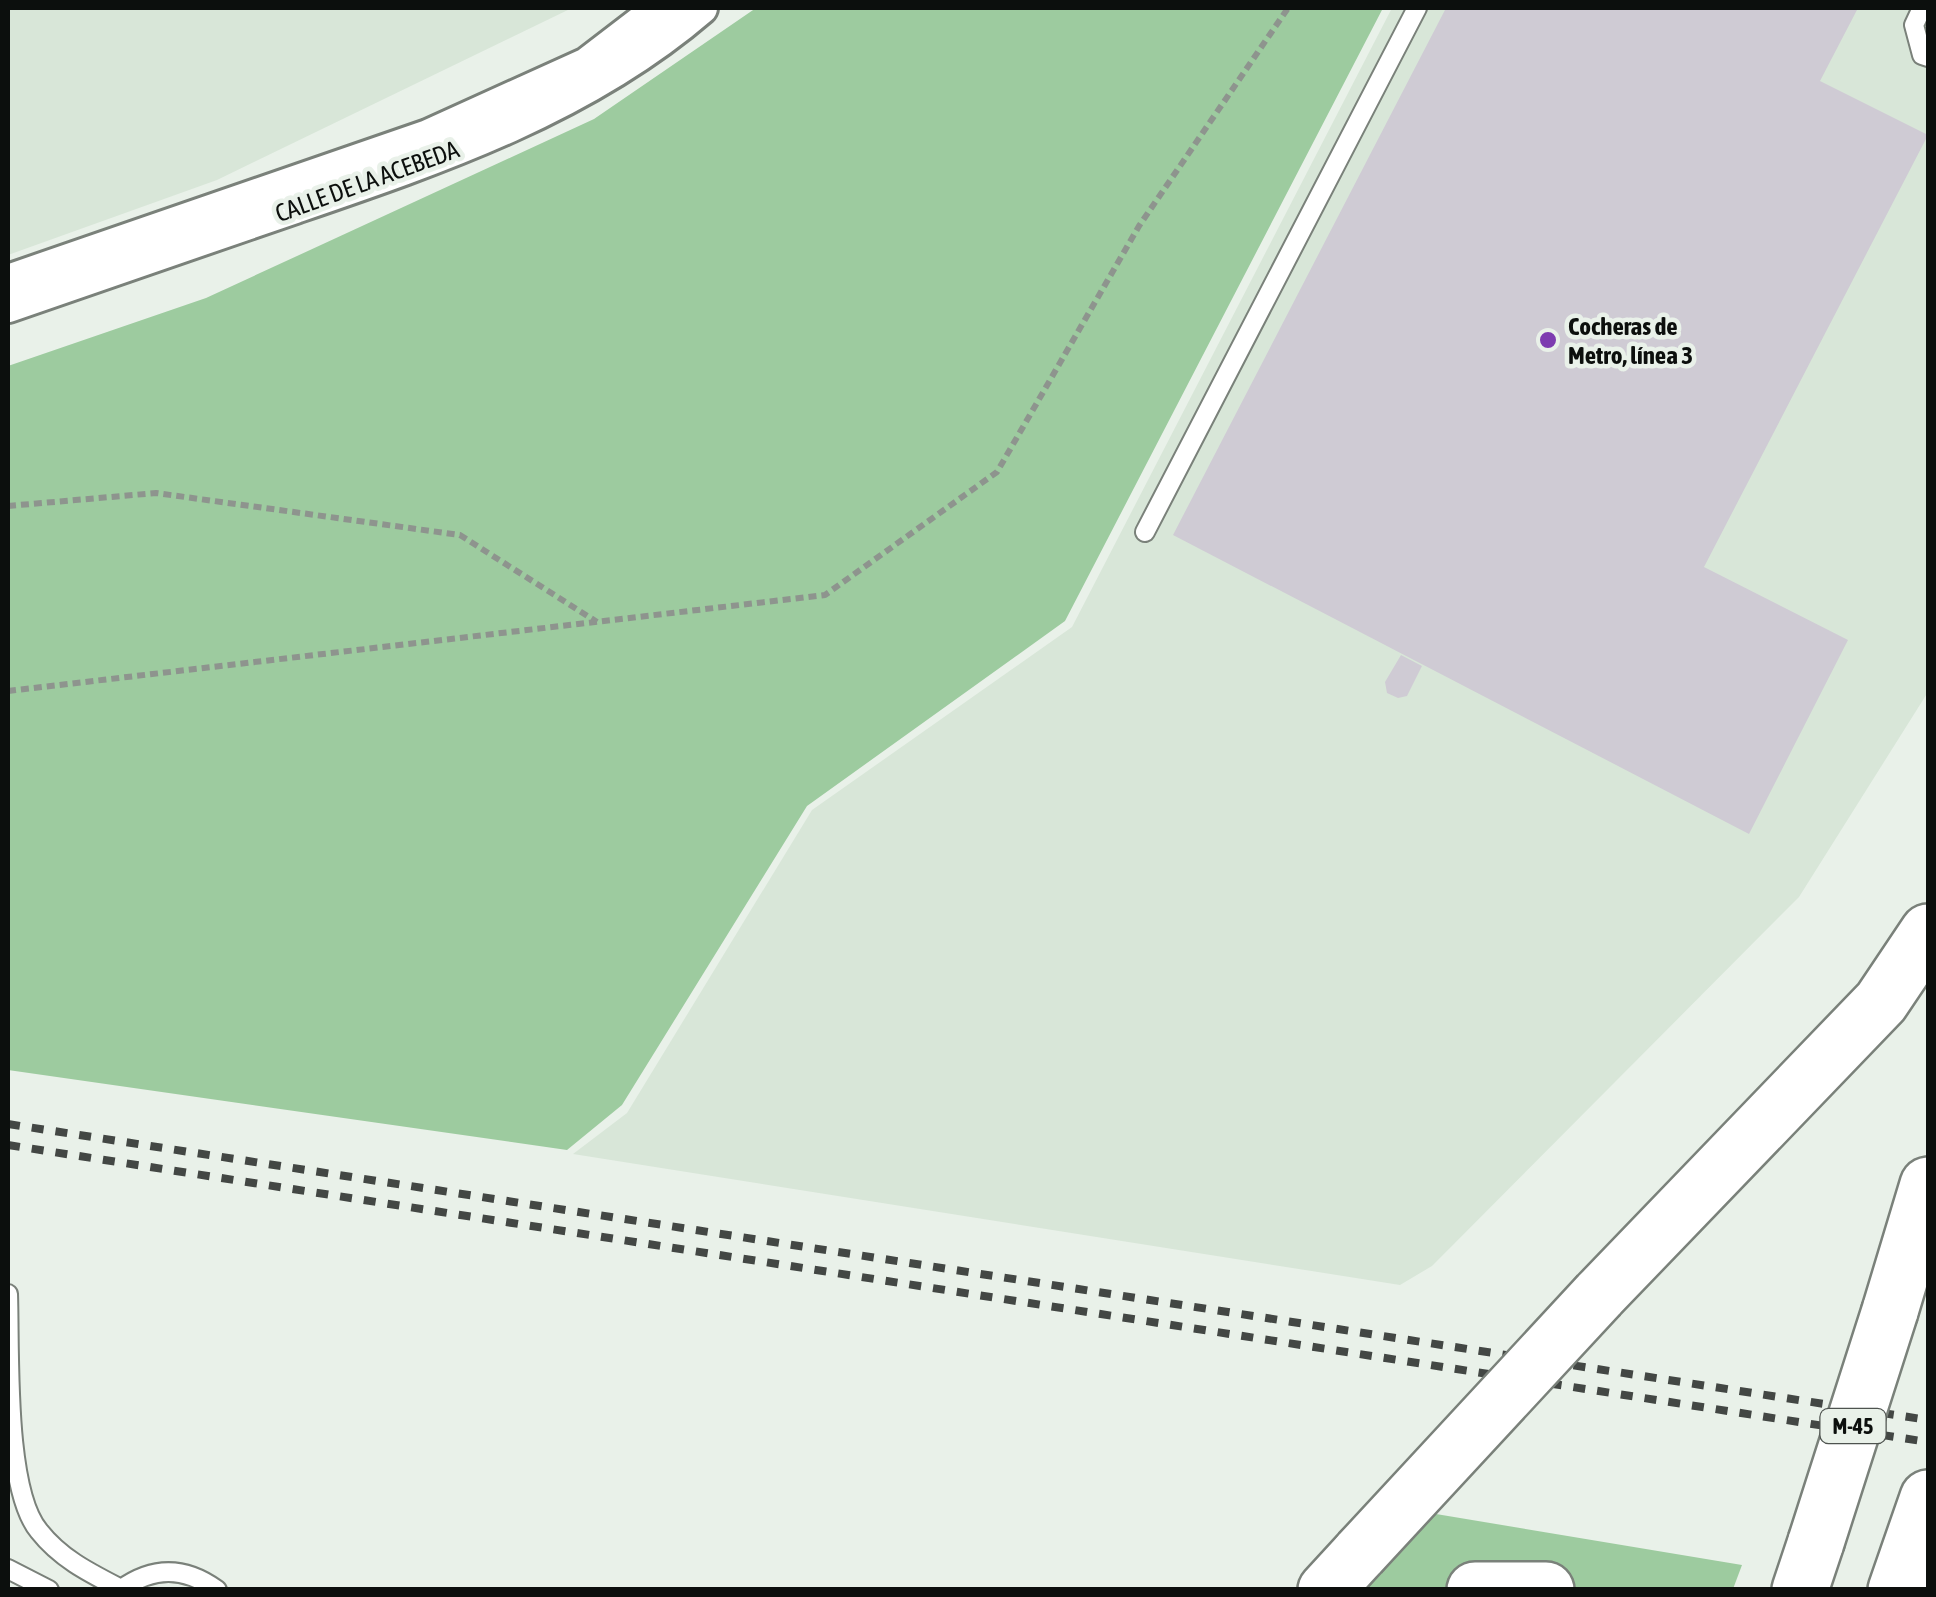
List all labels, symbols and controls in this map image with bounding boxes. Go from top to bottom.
street label: CALLE DE LA ACEBEDA [271,135,463,227]
place label: Cocheras de Metro, línea 3 [1568,312,1693,369]
marker: Cocheras de Metro, línea 3 [1537,329,1559,351]
road number: M-45 [1820,1409,1886,1443]

